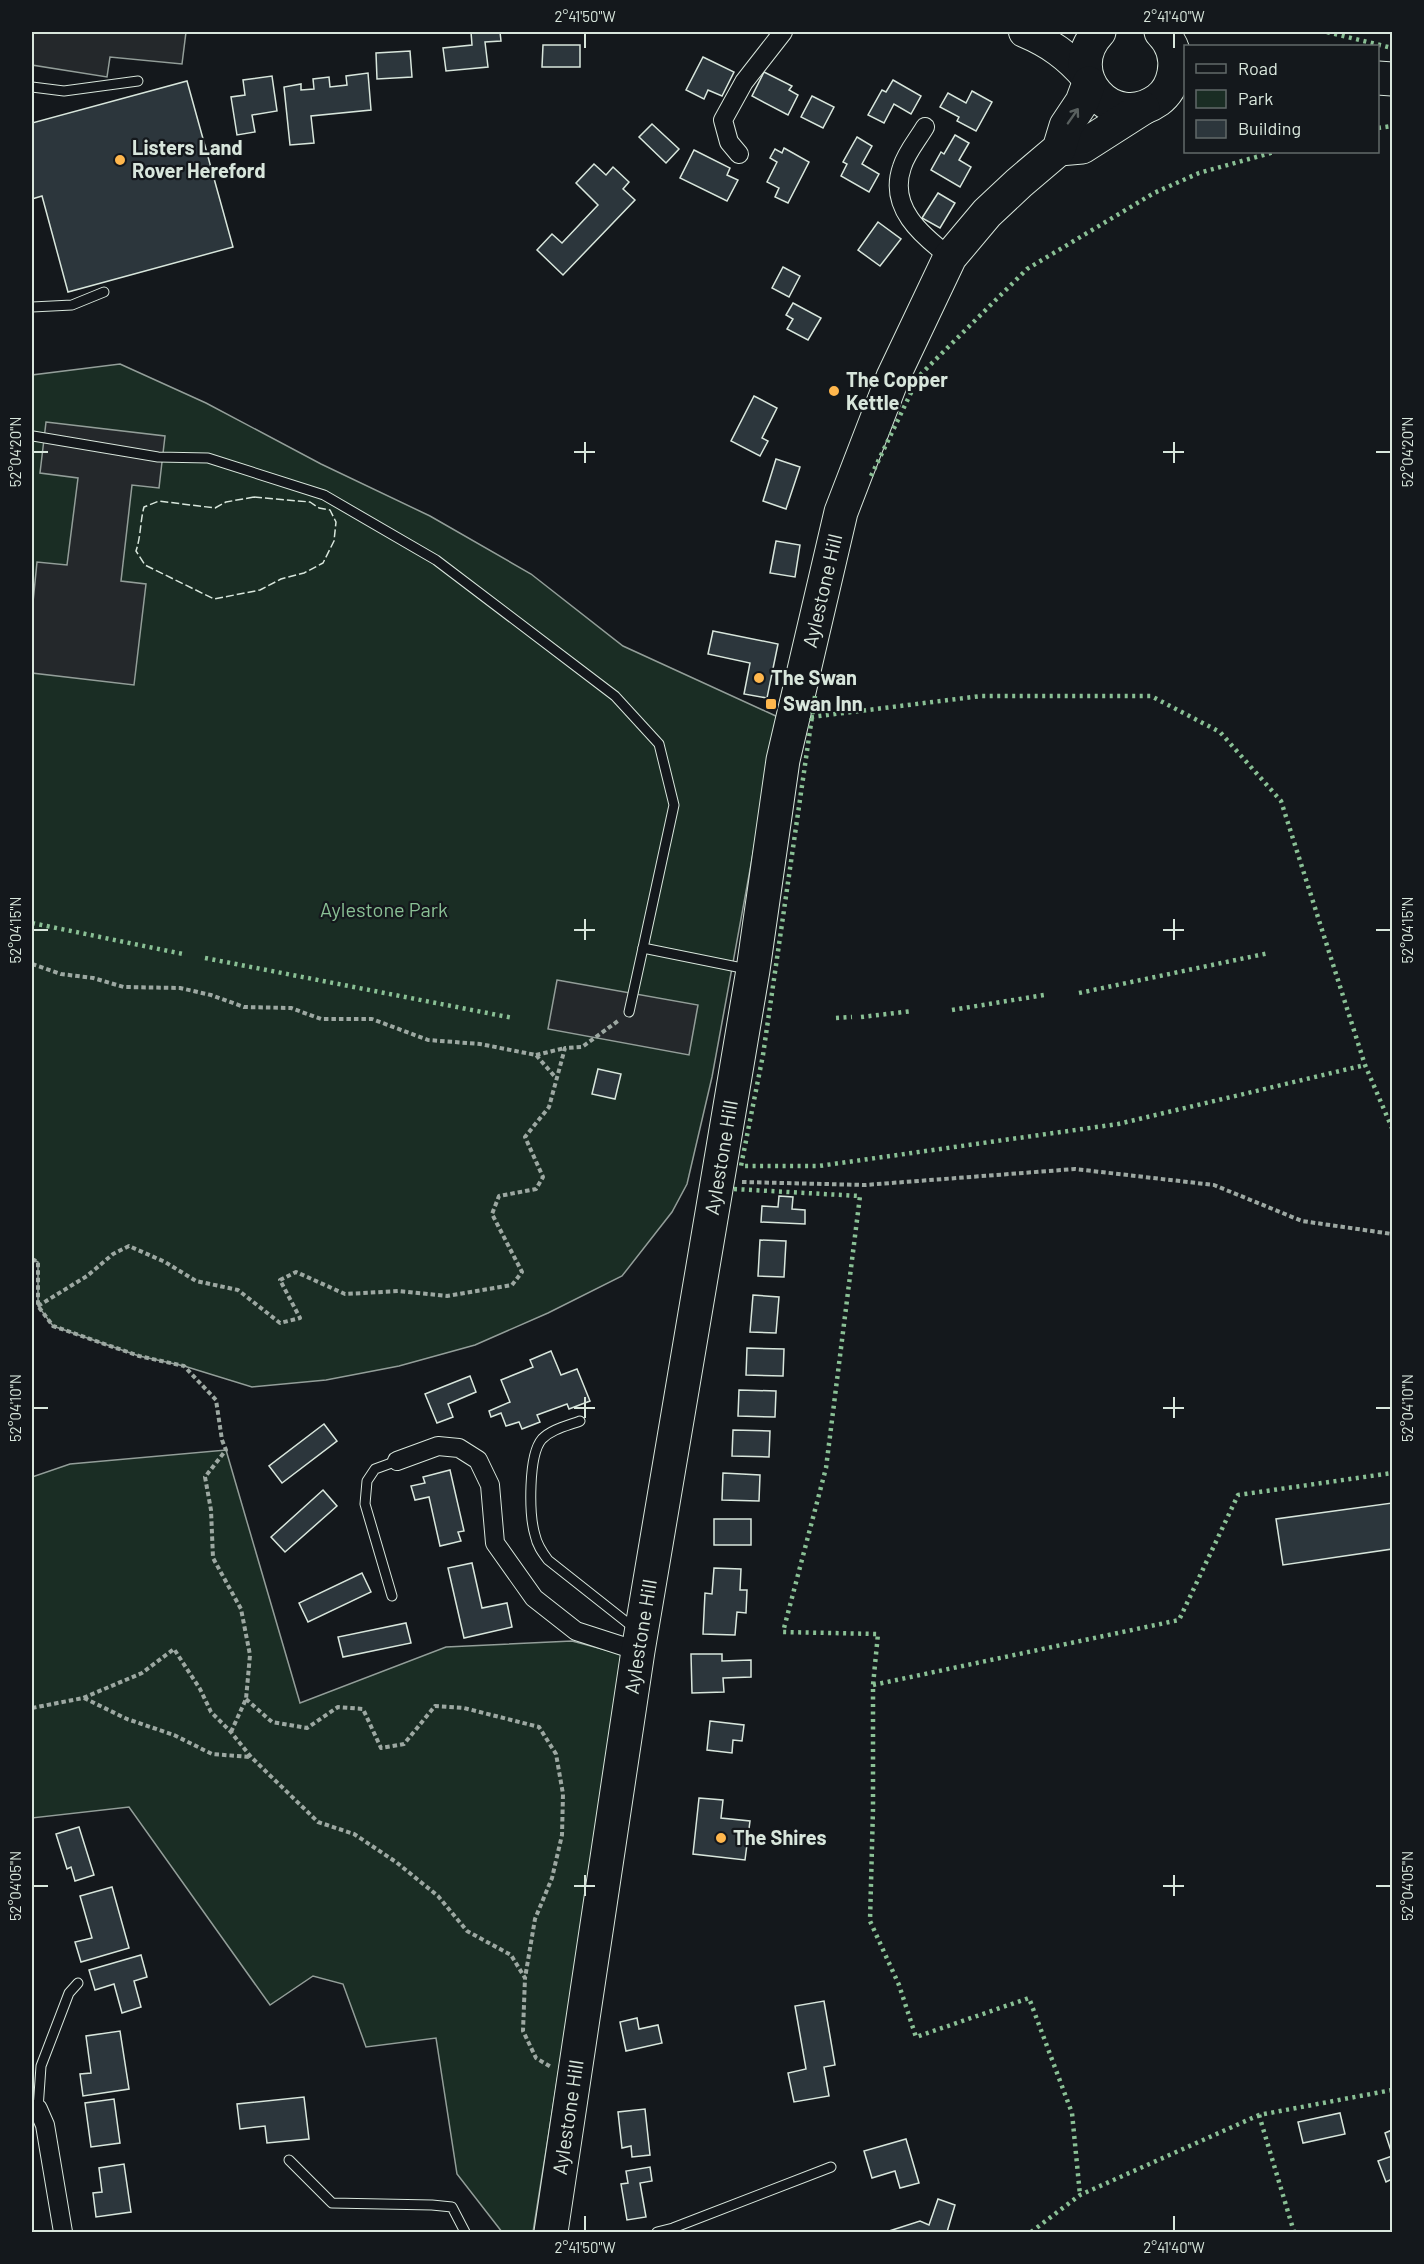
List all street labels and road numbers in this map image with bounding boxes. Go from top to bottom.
street label: Aylestone Hill [797,531,847,650]
street label: Aylestone Hill [699,1098,742,1217]
street label: Aylestone Hill [619,1577,661,1696]
street label: Aylestone Hill [547,2058,588,2176]

